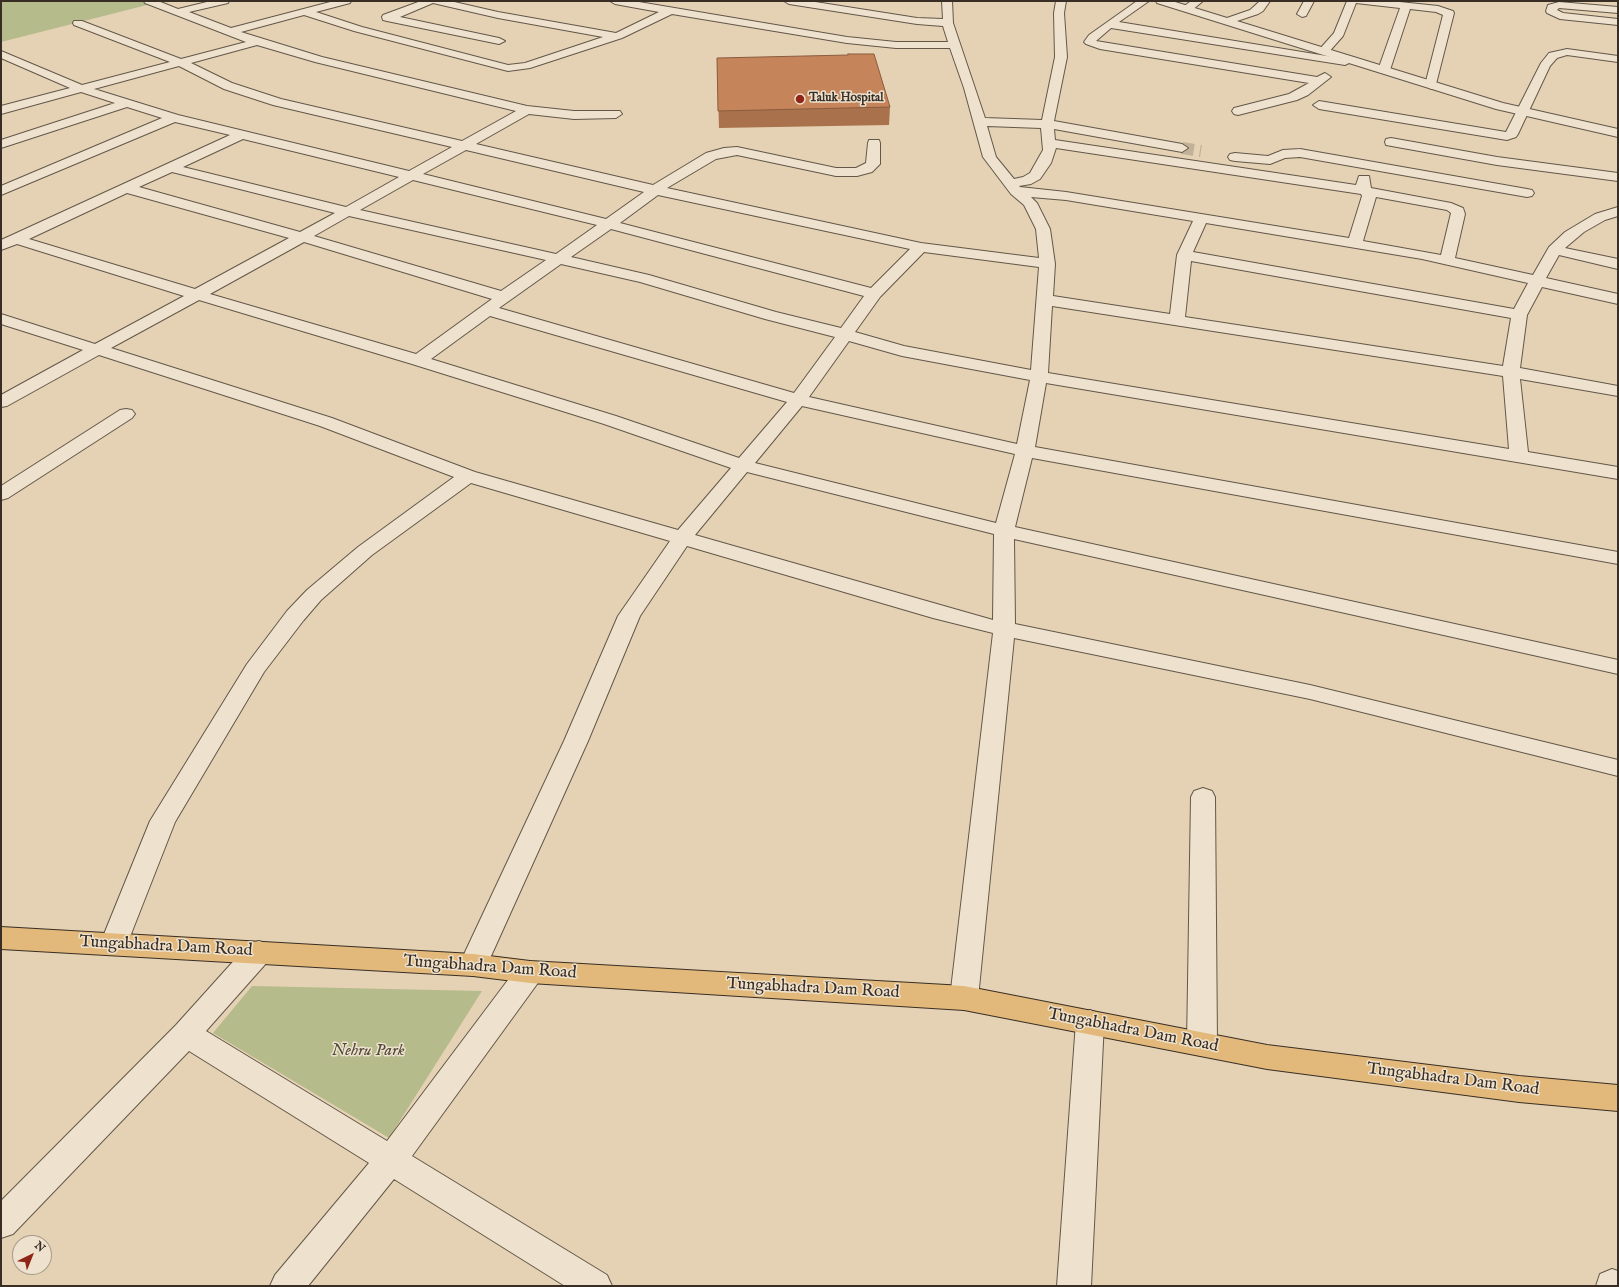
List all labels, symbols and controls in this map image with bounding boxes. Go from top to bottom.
place label: Taluk Hospital [809,92,884,106]
marker: Taluk Hospital [794,93,806,105]
street label: Tungabhadra Dam Road [79,932,253,962]
street label: Tungabhadra Dam Road [403,952,577,984]
street label: Tungabhadra Dam Road [726,974,900,1004]
street label: Tungabhadra Dam Road [1046,1004,1220,1058]
park label: Nehru Park [331,1042,405,1062]
street label: Tungabhadra Dam Road [1366,1059,1540,1101]
north arrow [12,1235,52,1275]
text: N [31,1239,48,1255]

